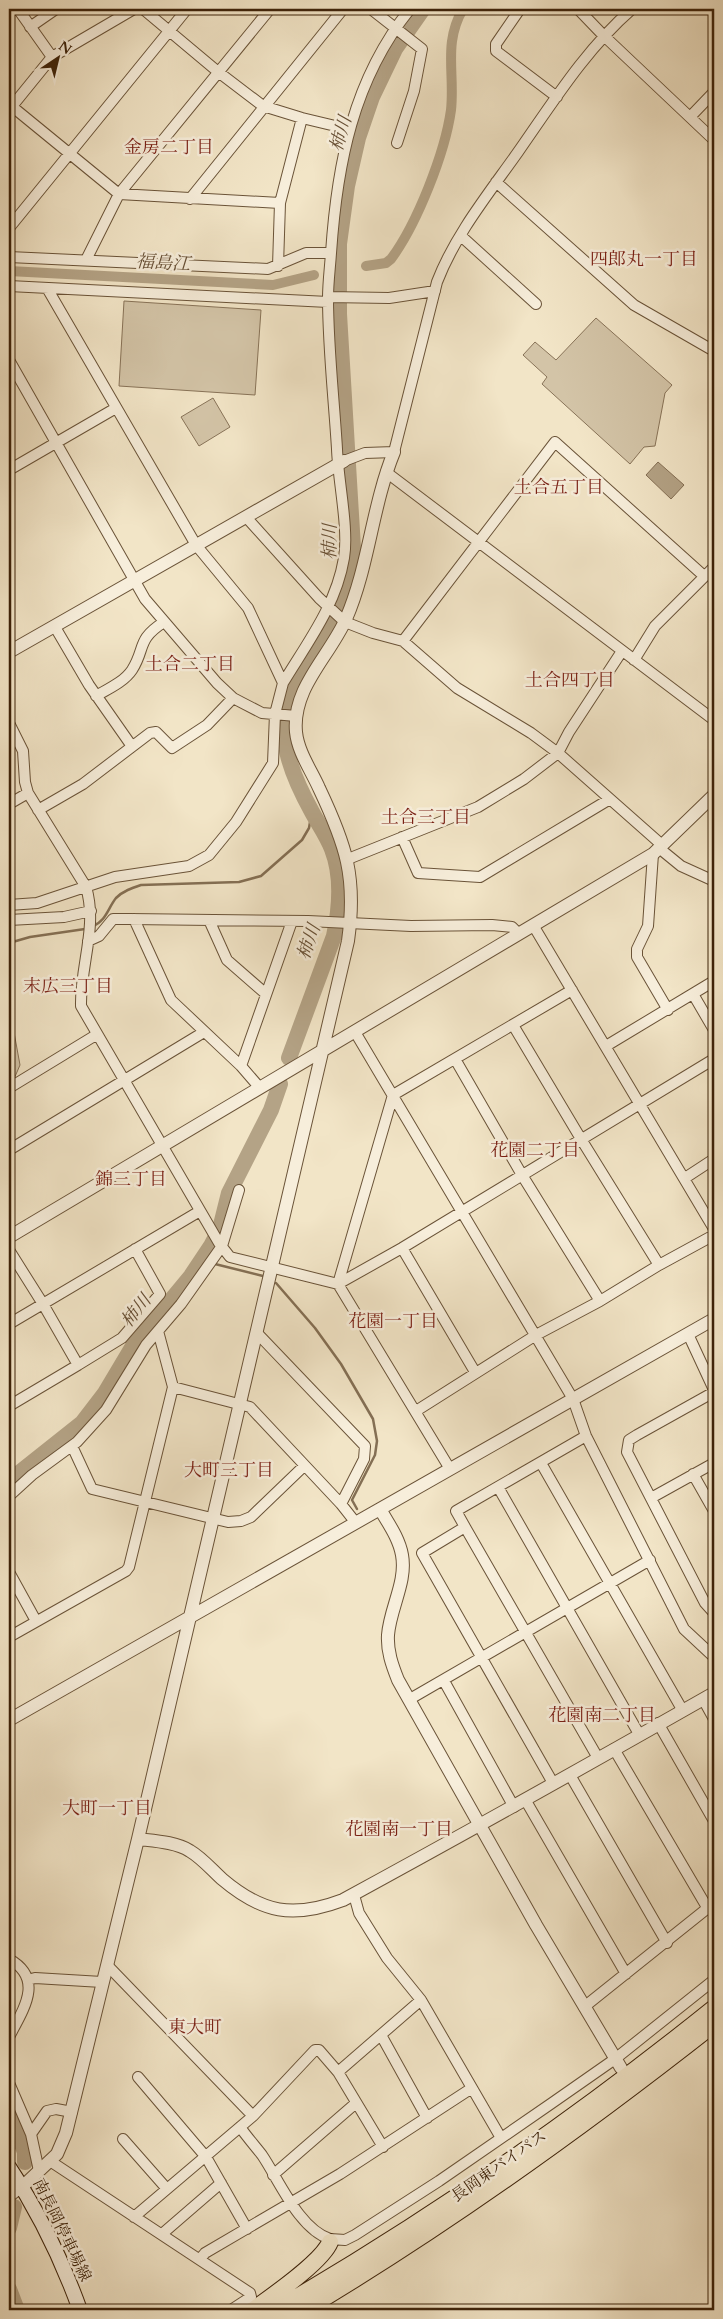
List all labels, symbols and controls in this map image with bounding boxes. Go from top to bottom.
north arrow [32,32,82,82]
text: N [55,36,76,59]
water label: 柿川 [324,111,359,155]
district label: 金房二丁目 [124,135,214,160]
district label: 四郎丸一丁目 [590,247,698,272]
water label: 福島江 [135,249,194,277]
district label: 土合五丁目 [514,475,604,500]
water label: 柿川 [317,522,343,560]
district label: 土合二丁目 [145,652,235,677]
district label: 土合四丁目 [525,668,615,693]
district label: 土合三丁目 [381,805,471,830]
water label: 柿川 [291,919,327,963]
district label: 末広三丁目 [23,974,113,999]
district label: 花園二丁目 [490,1138,580,1163]
district label: 錦三丁目 [95,1167,167,1192]
water label: 柿川 [115,1288,158,1333]
district label: 花園一丁目 [348,1309,438,1334]
district label: 大町三丁目 [184,1458,274,1483]
district label: 花園南二丁目 [548,1703,656,1728]
district label: 大町一丁目 [62,1796,152,1821]
district label: 花園南一丁目 [345,1817,453,1842]
district label: 東大町 [168,2015,222,2040]
street label: 長岡東バイパス [447,2125,551,2207]
street label: 南長岡停車場線 [28,2175,96,2285]

